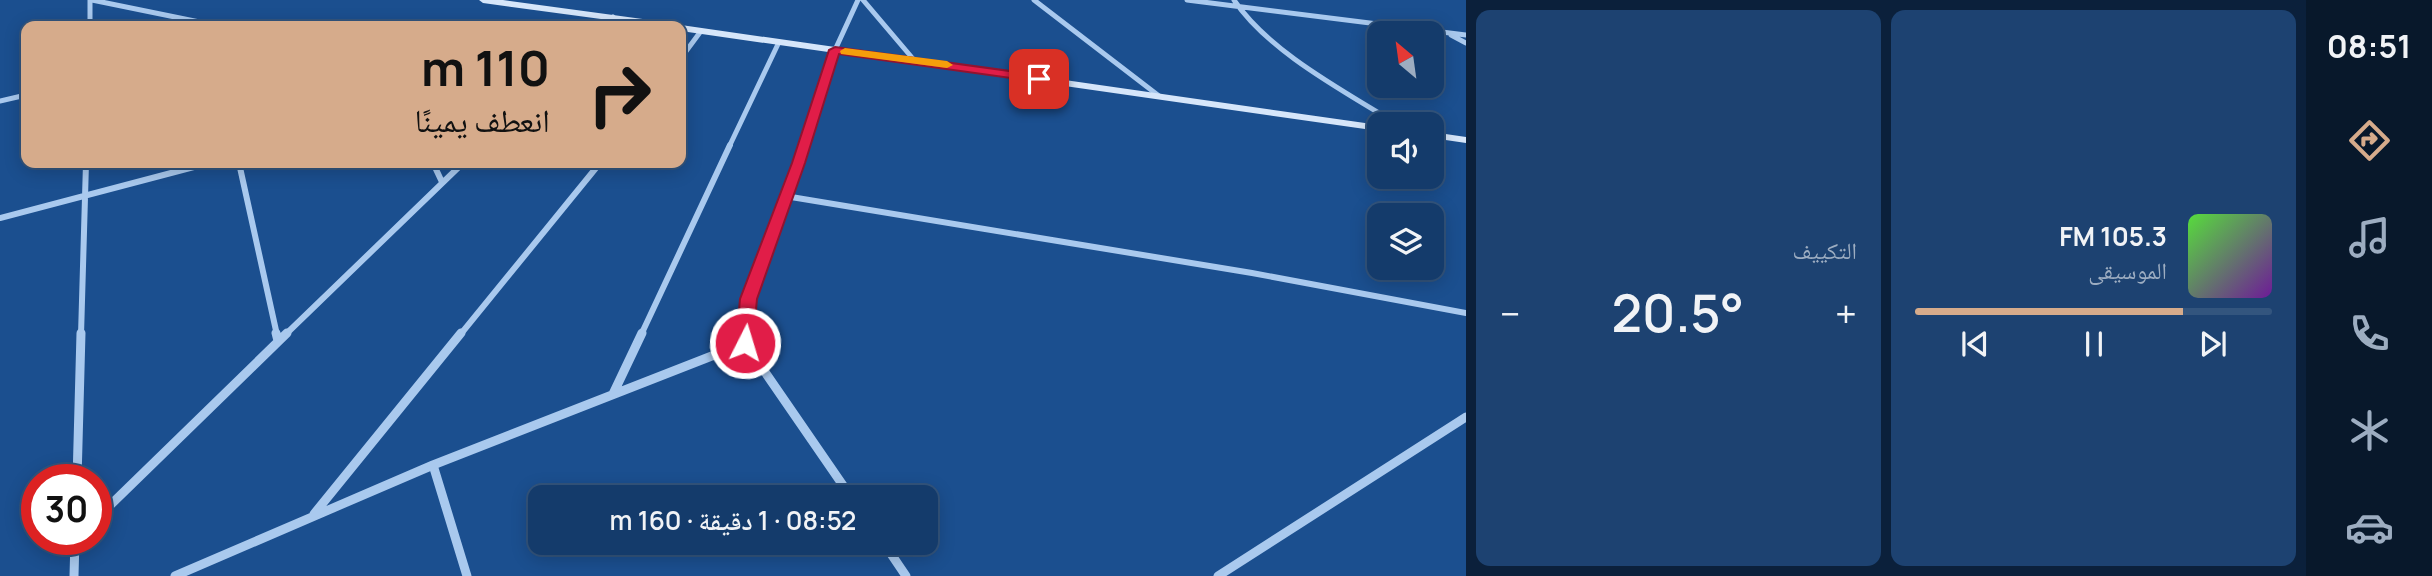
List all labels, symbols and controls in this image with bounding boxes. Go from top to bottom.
north arrow [1367,21,1444,98]
map controls [1367,21,1444,280]
text: 08:51 [2327,24,2411,68]
text: 110 m [421,34,550,101]
icon: right [574,49,665,140]
pin [1009,49,1069,109]
icon: arrive [1020,60,1058,98]
text: انعطف يمينًا [415,98,550,142]
button: sound [1367,112,1444,189]
icon: directions [2345,116,2394,165]
button: layers [1367,203,1444,280]
icon: music [2345,213,2394,262]
text: 105.3 FM [2059,218,2167,254]
text: التكييف [1792,234,1857,266]
text: الموسيقى [2088,254,2167,286]
text: 20.5° [1612,277,1744,348]
text: − [1500,287,1521,339]
text: + [1835,287,1857,339]
position arrow [708,306,782,380]
icon: phone [2345,309,2394,358]
icon: previous [1956,325,1994,363]
icon: pause [2075,325,2113,363]
icon: next [2194,325,2232,363]
icon: climate [2345,406,2394,455]
speed limit sign: 30 [21,464,112,555]
text: 08:52 · 1 دقيقة · 160 m [610,502,856,538]
icon: car [2345,503,2394,552]

